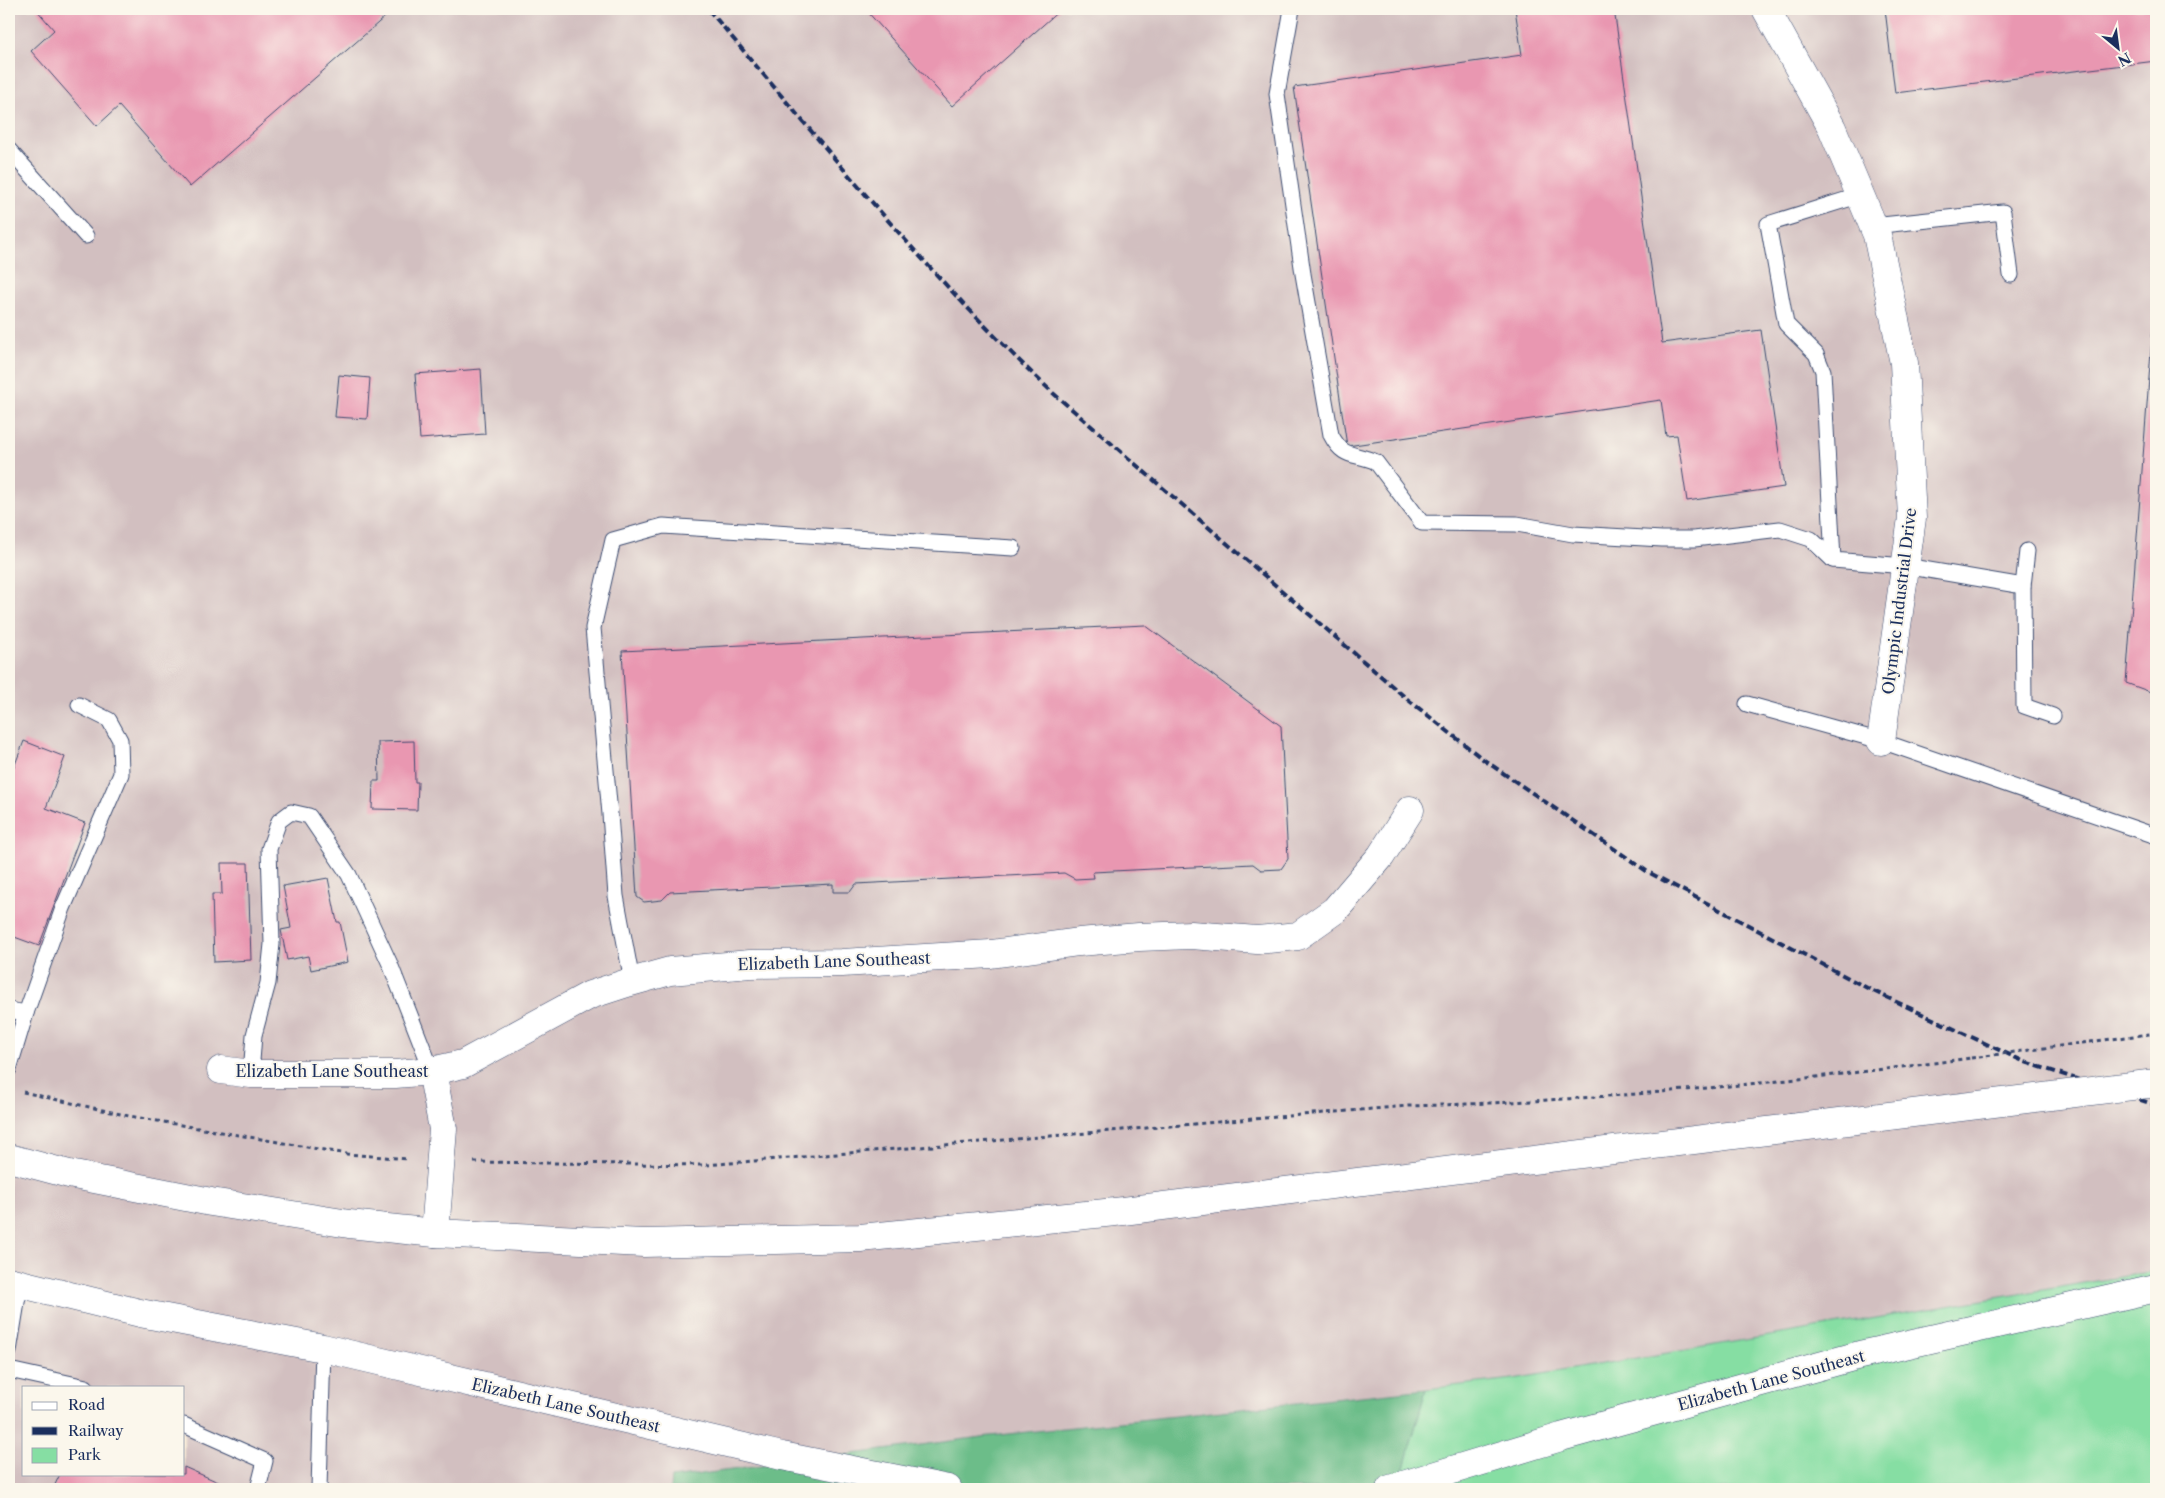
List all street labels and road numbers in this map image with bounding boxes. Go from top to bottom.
street label: Olympic Industrial Drive [1878,507,1920,695]
street label: Elizabeth Lane Southeast [737,948,931,974]
street label: Elizabeth Lane Southeast [236,1061,429,1081]
street label: Elizabeth Lane Southeast [1675,1345,1867,1415]
street label: Elizabeth Lane Southeast [470,1374,663,1437]

